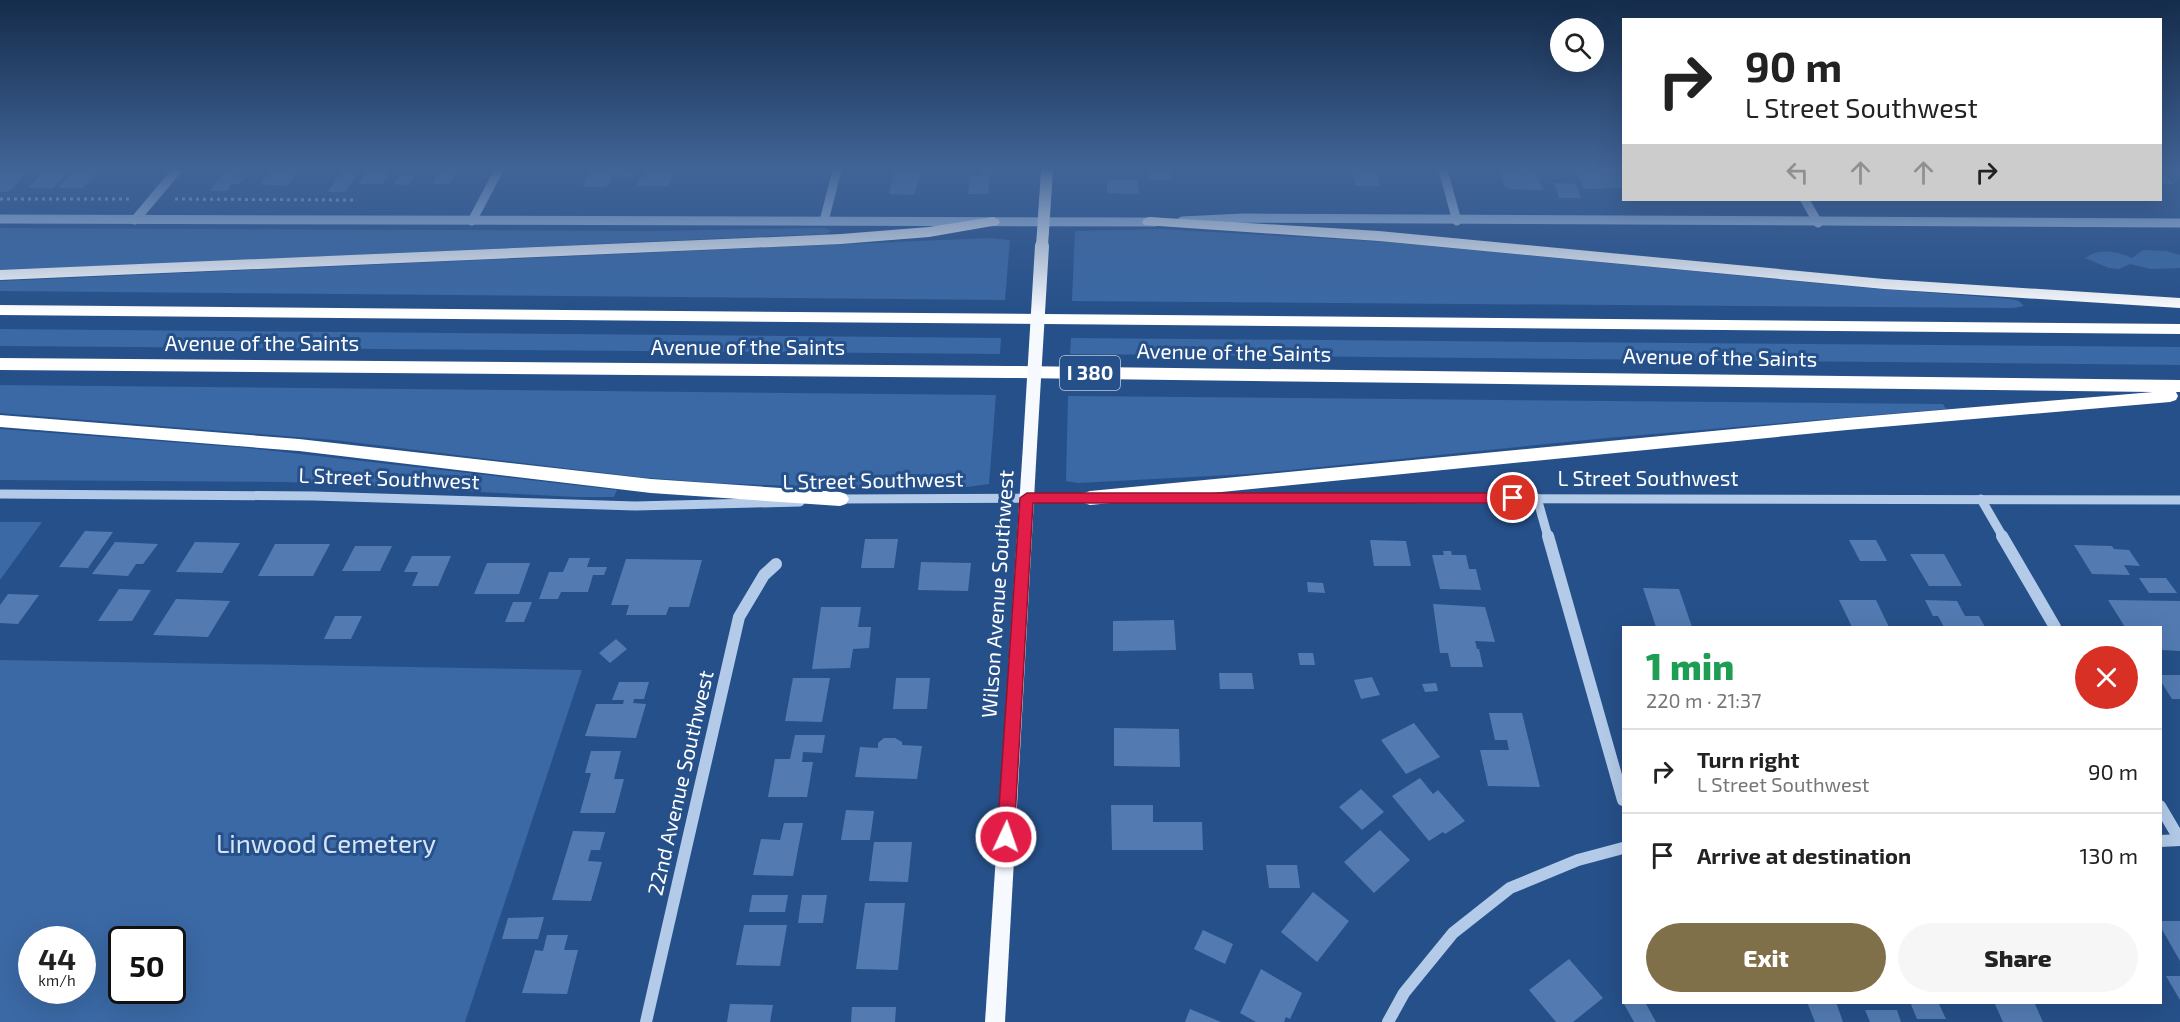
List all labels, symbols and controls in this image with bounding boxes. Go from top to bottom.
map controls [1550,18,1604,72]
button: search [1550,18,1604,72]
text: 90 m [1745,40,1842,90]
icon: right [1646,42,1724,120]
text: L Street Southwest [1745,91,1978,123]
icon: left [1781,156,1814,189]
icon: ahead [1844,156,1877,189]
icon: ahead [1907,156,1940,189]
icon: right [1970,156,2003,189]
street label: Avenue of the Saints [165,330,359,355]
street label: Avenue of the Saints [651,334,845,359]
street label: Avenue of the Saints [1137,337,1331,366]
street label: Avenue of the Saints [1623,342,1817,371]
road number: I 380 [1060,356,1120,390]
street label: L Street Southwest [298,462,480,493]
street label: L Street Southwest [782,465,964,494]
street label: L Street Southwest [1557,465,1739,490]
street label: Wilson Avenue Southwest [975,469,1018,719]
pin [1487,472,1538,523]
icon: arrive [1496,481,1529,514]
text: 1 min [1646,644,1734,687]
button: close [2075,646,2138,709]
street label: 22nd Avenue Southwest [641,668,718,898]
text: 220 m · 21:37 [1646,688,1761,712]
text: Turn right [1697,746,1799,772]
icon: right [1646,755,1679,788]
text: 90 m [2088,758,2138,784]
text: L Street Southwest [1697,772,1869,796]
position arrow [974,805,1038,869]
park label: Linwood Cemetery [216,827,436,858]
icon: arrive [1646,839,1679,872]
text: Arrive at destination [1697,842,1911,868]
text: 130 m [2080,842,2138,868]
button: Exit [1646,923,1886,992]
button: Share [1898,923,2138,992]
speed limit sign: 50 [108,926,186,1004]
text: 44 [38,940,76,976]
text: km/h [38,971,76,989]

